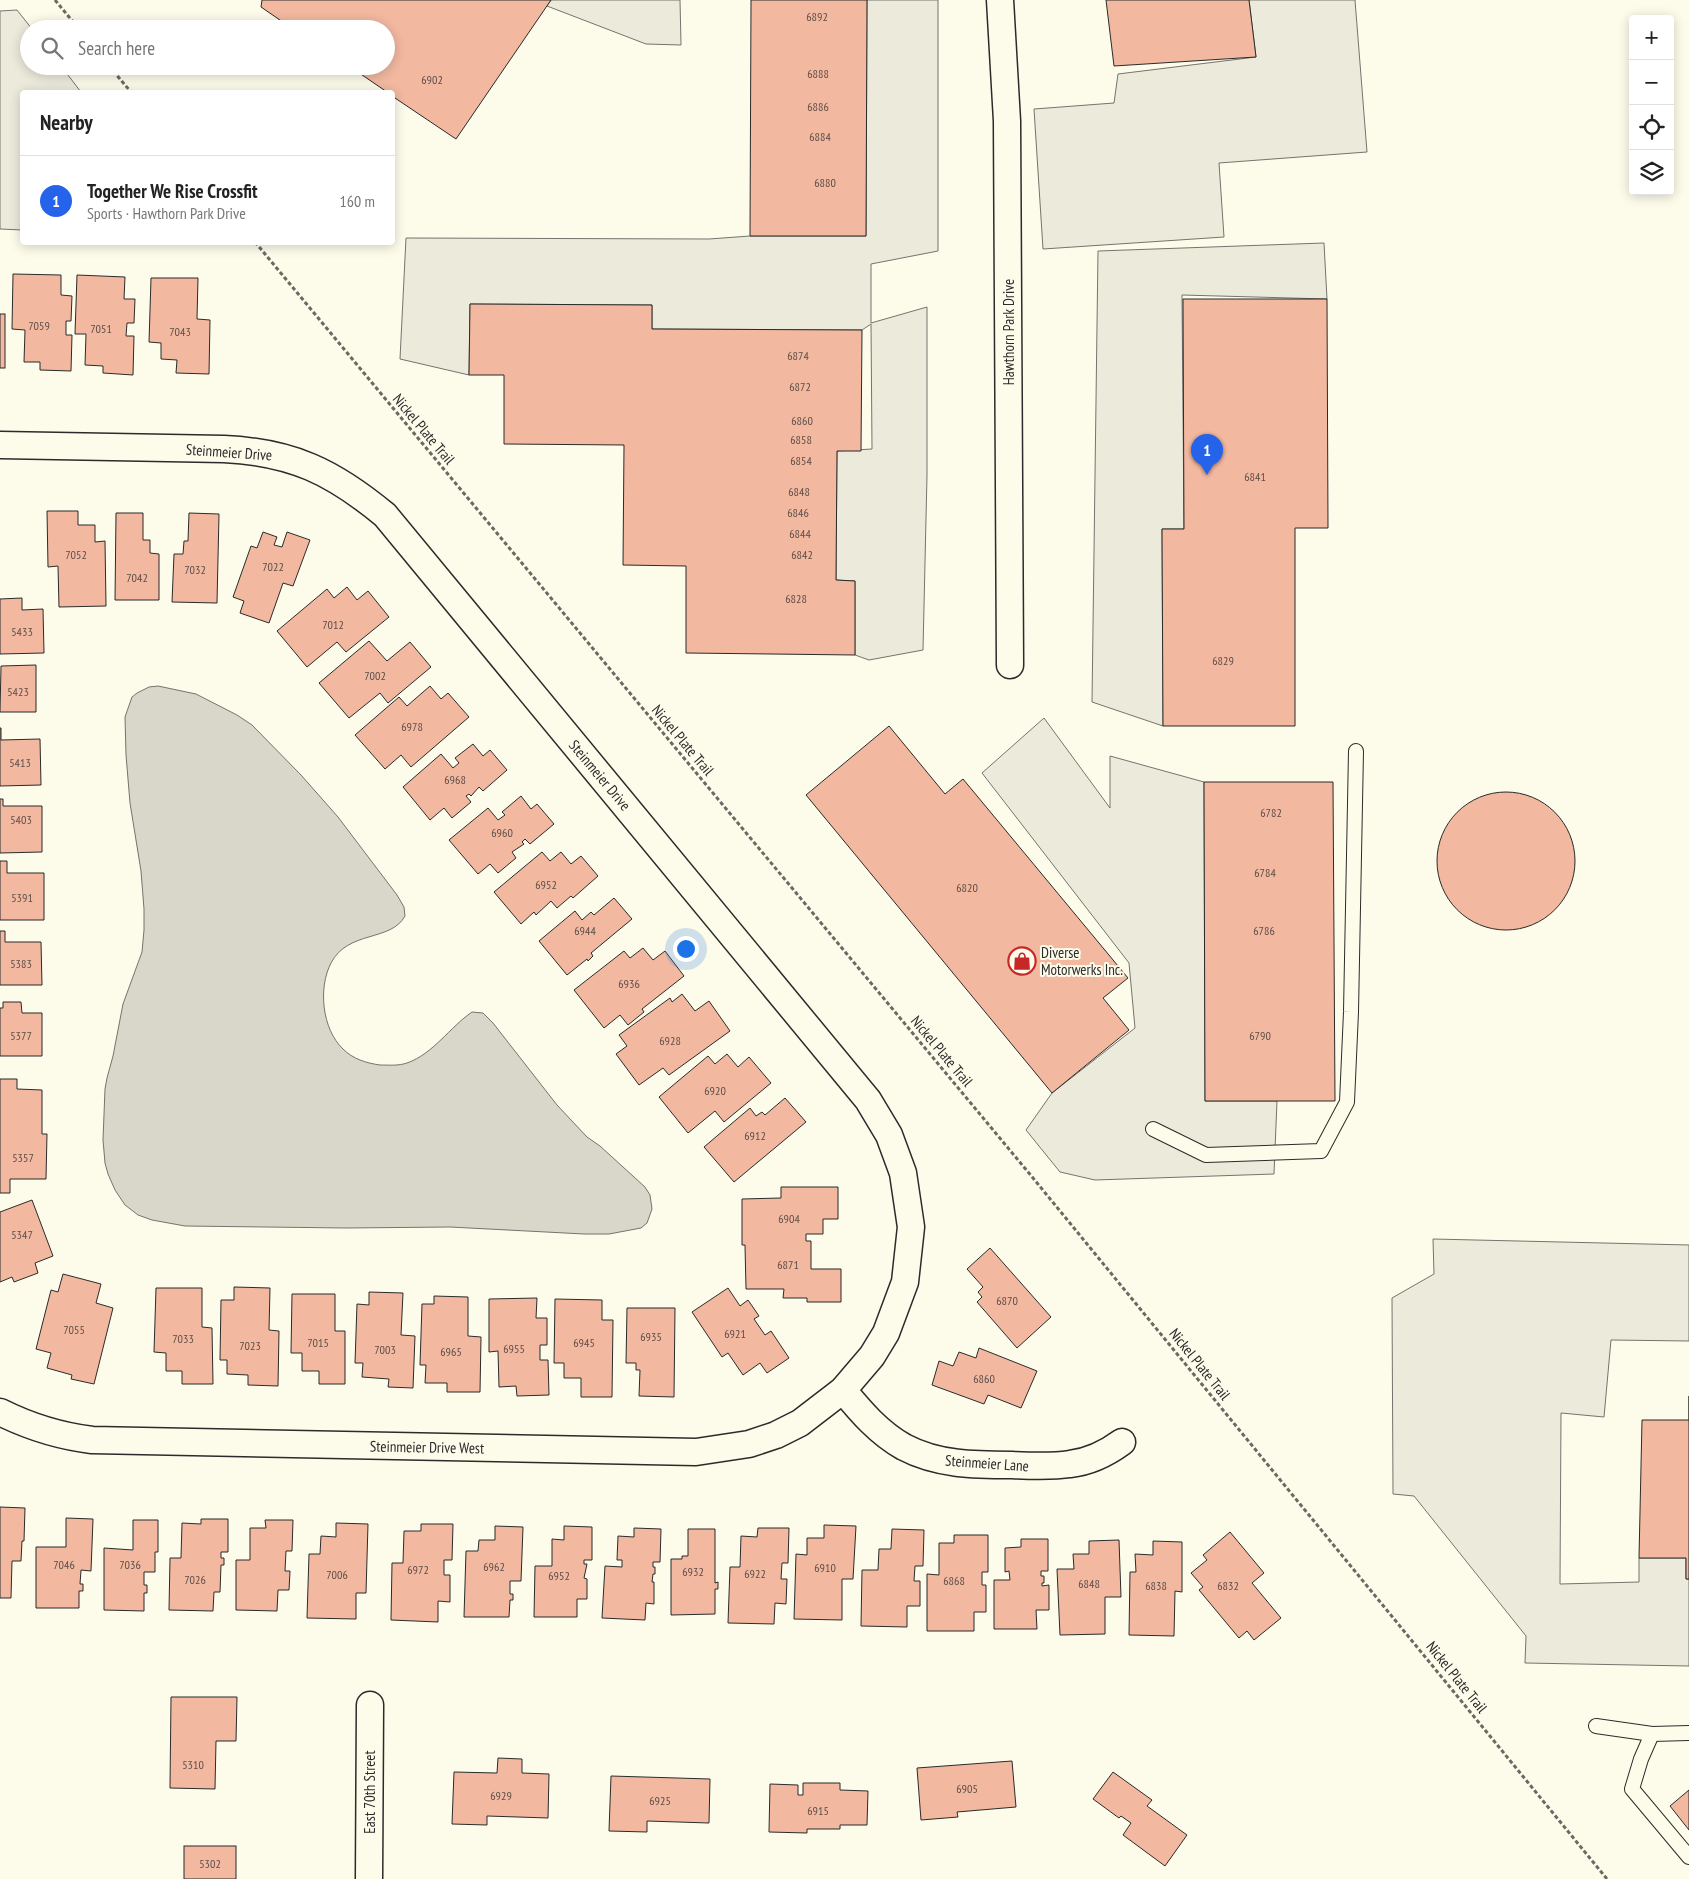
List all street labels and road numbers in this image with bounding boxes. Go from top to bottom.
street label: Hawthorn Park Drive [999,279,1018,385]
street label: Nickel Plate Trail [389,390,459,469]
street label: Steinmeier Drive [185,440,273,464]
street label: Nickel Plate Trail [648,701,718,780]
street label: Steinmeier Drive [565,736,635,814]
street label: Nickel Plate Trail [907,1012,977,1091]
street label: Nickel Plate Trail [1165,1324,1235,1404]
street label: Steinmeier Drive West [370,1437,484,1457]
street label: Steinmeier Lane [944,1451,1030,1475]
street label: Nickel Plate Trail [1422,1637,1492,1717]
street label: East 70th Street [360,1750,379,1834]

